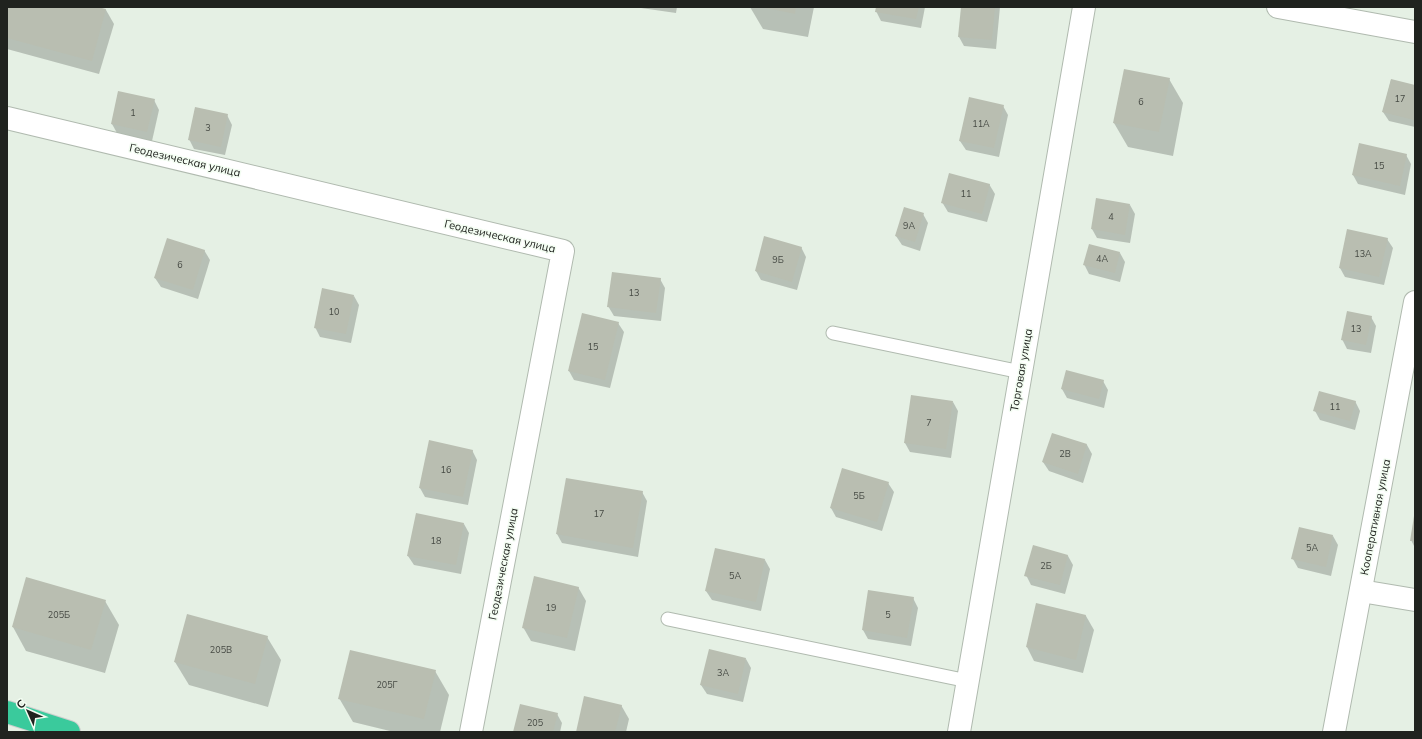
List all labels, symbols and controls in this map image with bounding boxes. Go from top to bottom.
house number: 17 [1395,93,1405,104]
house number: 6 [1138,96,1144,107]
house number: 1 [130,107,136,118]
house number: 11А [972,118,990,129]
house number: 3 [205,122,211,133]
street label: Геодезическая улица [128,140,242,180]
house number: 15 [1374,160,1385,171]
house number: 11 [961,188,971,199]
house number: 4 [1108,211,1114,222]
street label: Геодезическая улица [443,216,557,256]
house number: 9А [903,220,915,231]
house number: 13А [1354,248,1372,259]
house number: 4А [1096,253,1108,264]
house number: 9Б [772,254,784,265]
house number: 6 [177,259,183,270]
house number: 13 [629,287,639,298]
house number: 10 [329,306,339,317]
house number: 13 [1351,323,1361,334]
street label: Торговая улица [1007,327,1035,413]
house number: 15 [588,341,599,352]
house number: 11 [1330,401,1340,412]
house number: 7 [926,417,932,428]
house number: 2В [1059,448,1071,459]
street label: Кооперативная улица [1357,458,1393,576]
house number: 16 [441,464,451,475]
house number: 5Б [853,490,865,501]
street label: Геодезическая улица [485,507,521,621]
house number: 17 [594,508,604,519]
house number: 18 [431,535,441,546]
house number: 5А [1306,542,1318,553]
house number: 2Б [1040,560,1052,571]
house number: 5А [729,570,741,581]
house number: 19 [546,602,556,613]
house number: 205Б [48,609,70,620]
house number: 5 [885,609,891,620]
house number: 205В [210,644,232,655]
house number: 3А [717,667,729,678]
house number: 205Г [376,679,398,690]
north arrow [8,691,48,731]
text: С [13,696,29,712]
house number: 205 [527,717,544,728]

